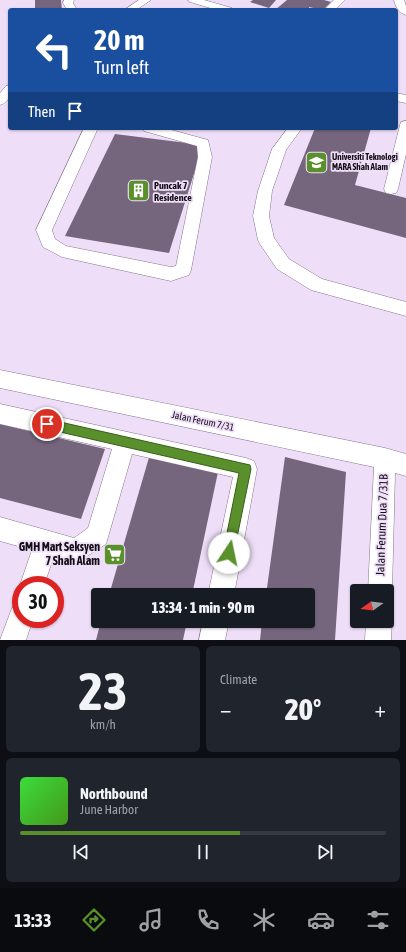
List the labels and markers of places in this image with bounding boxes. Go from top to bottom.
school or university icon: Universiti Teknologi MARA Shah Alam [304,149,330,175]
place label: Universiti Teknologi MARA Shah Alam [332,152,398,172]
building icon: Puncak 7 Residence [125,178,151,204]
place label: Puncak 7 Residence [154,180,192,203]
pin [30,407,64,441]
place label: GMH Mart Seksyen 7 Shah Alam [19,540,100,568]
supermarket icon: GMH Mart Seksyen 7 Shah Alam [102,541,128,567]

